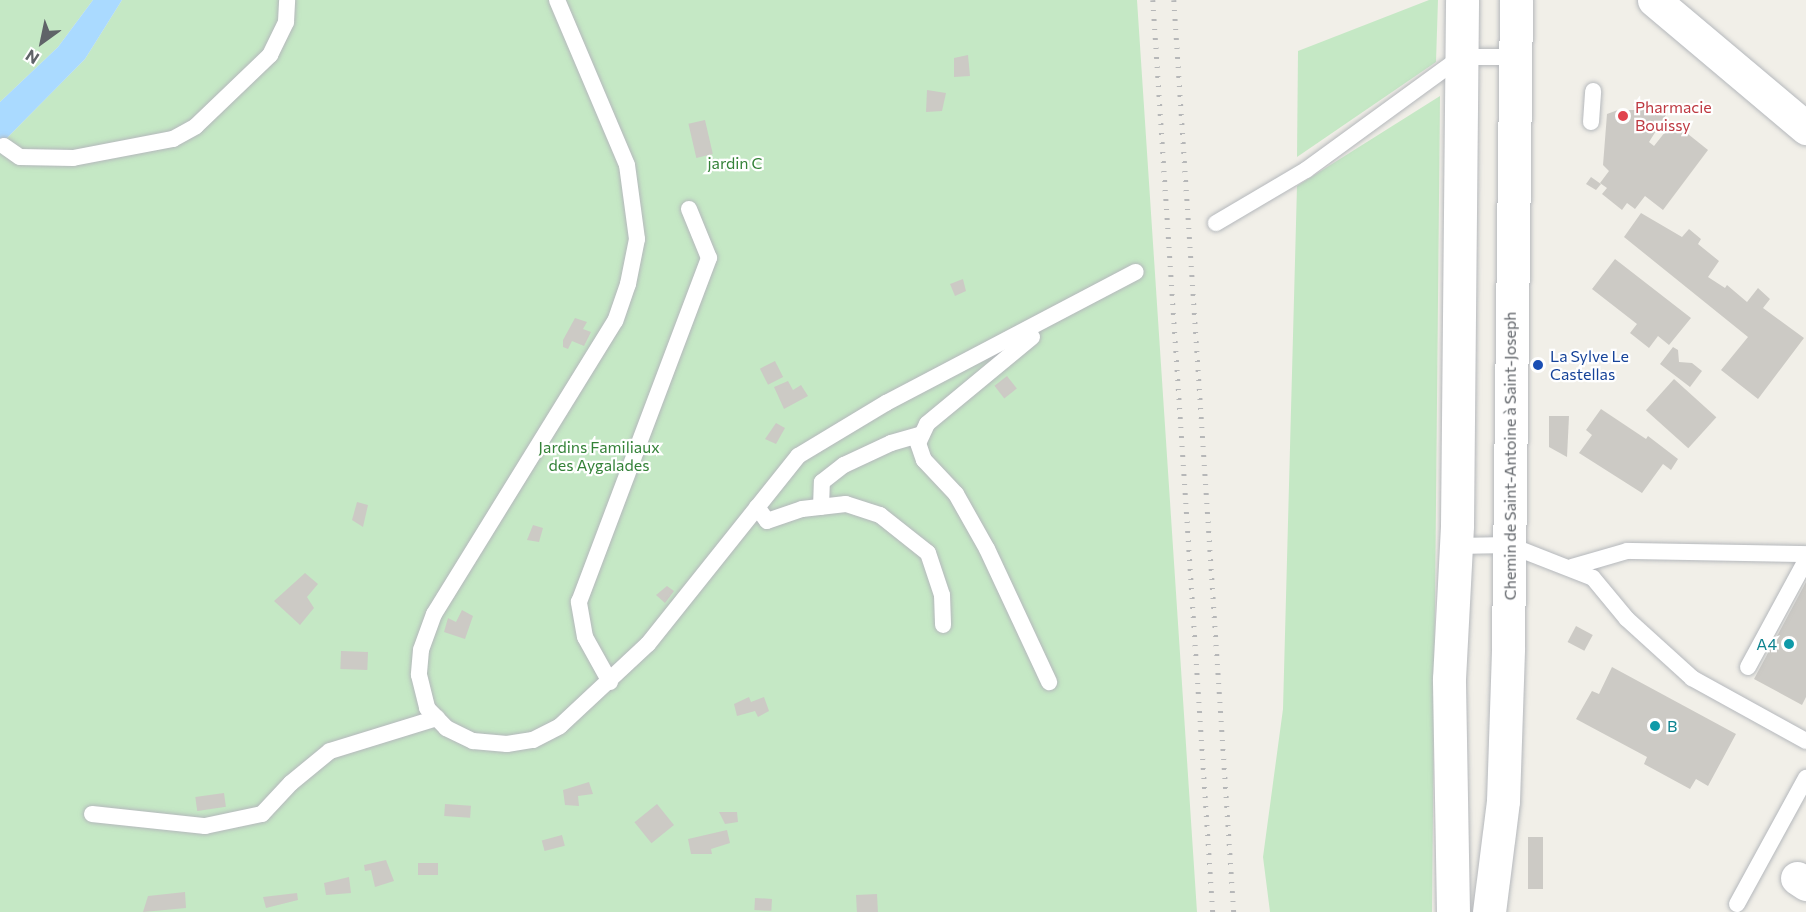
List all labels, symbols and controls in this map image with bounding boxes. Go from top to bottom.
north arrow [12,12,72,72]
text: N [22,46,42,69]
place label: Pharmacie Bouissy [1635,97,1712,135]
marker: Pharmacie Bouissy [1616,109,1630,123]
park label: jardin C [707,153,763,173]
street label: Chemin de Saint-Antoine à Saint-Joseph [1500,312,1520,600]
place label: La Sylve Le Castellas [1550,346,1629,384]
marker: La Sylve Le Castellas [1531,358,1545,372]
park label: Jardins Familiaux des Aygalades [538,437,660,475]
place label: A4 [1756,634,1777,654]
marker: A4 [1782,637,1796,651]
place label: B [1667,716,1677,736]
marker: B [1648,719,1662,733]

